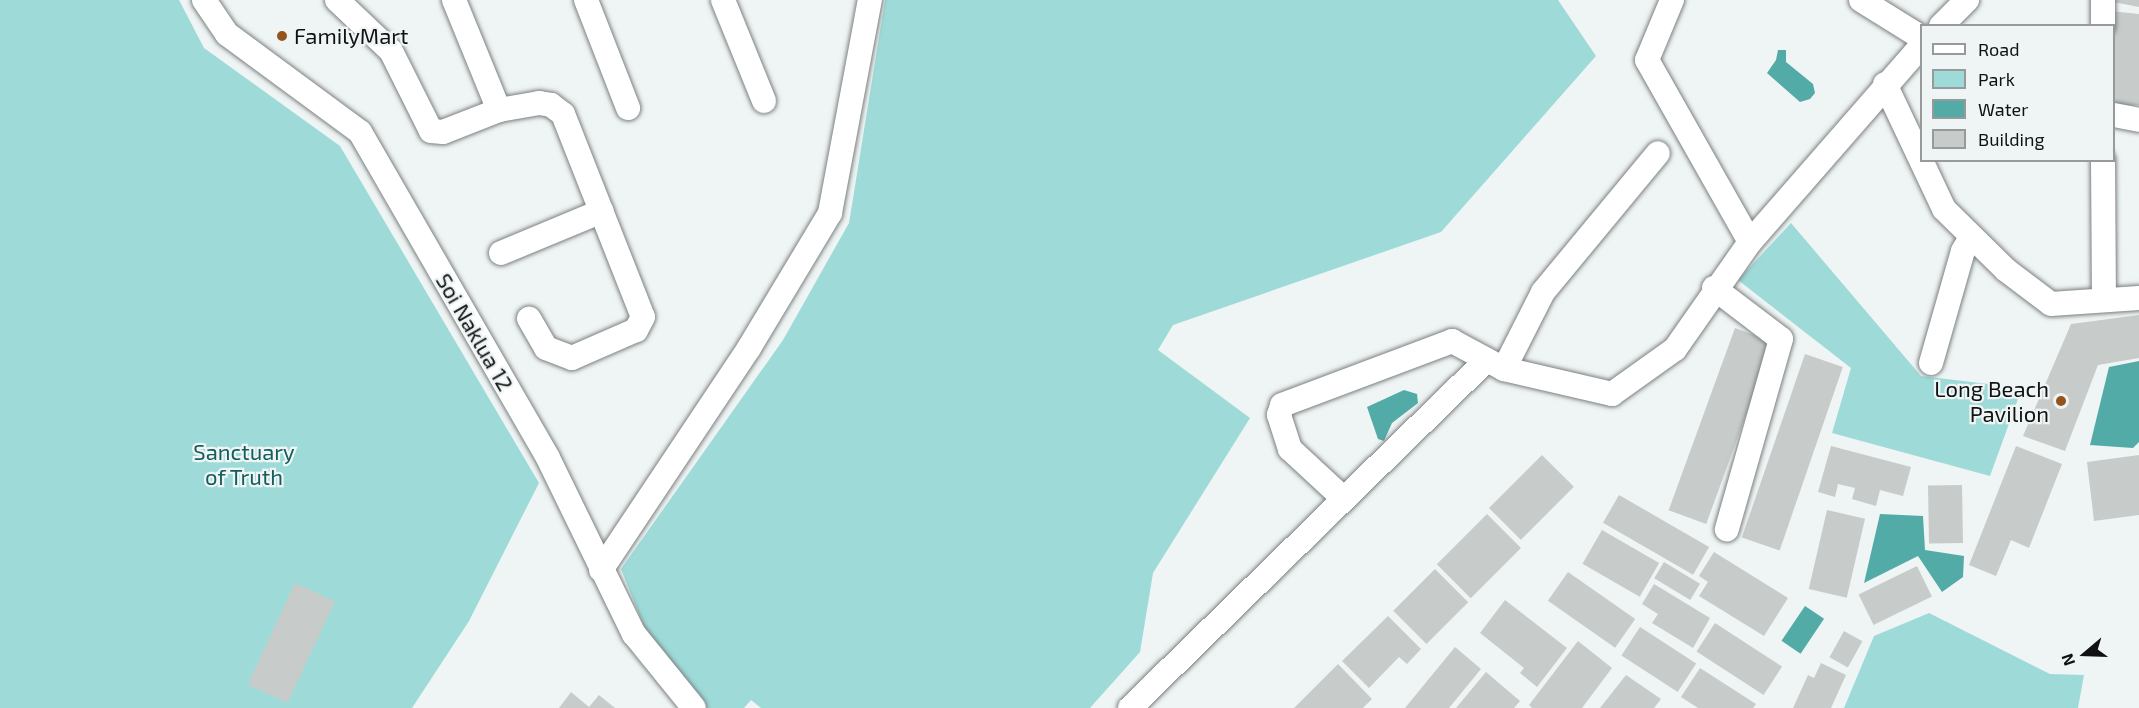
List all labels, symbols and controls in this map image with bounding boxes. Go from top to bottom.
place label: FamilyMart [294,23,408,49]
legend [1920,24,2115,162]
marker: FamilyMart [275,29,289,43]
text: Road [1978,38,2019,60]
text: Park [1978,68,2015,90]
text: Water [1978,98,2028,120]
text: Building [1978,128,2045,150]
street label: Soi Naklua 12 [431,269,519,395]
place label: Long Beach Pavilion [1934,375,2049,427]
marker: Long Beach Pavilion [2054,394,2068,408]
park label: Sanctuary of Truth [193,438,295,490]
north arrow [2055,624,2115,684]
text: N [2057,651,2078,669]

